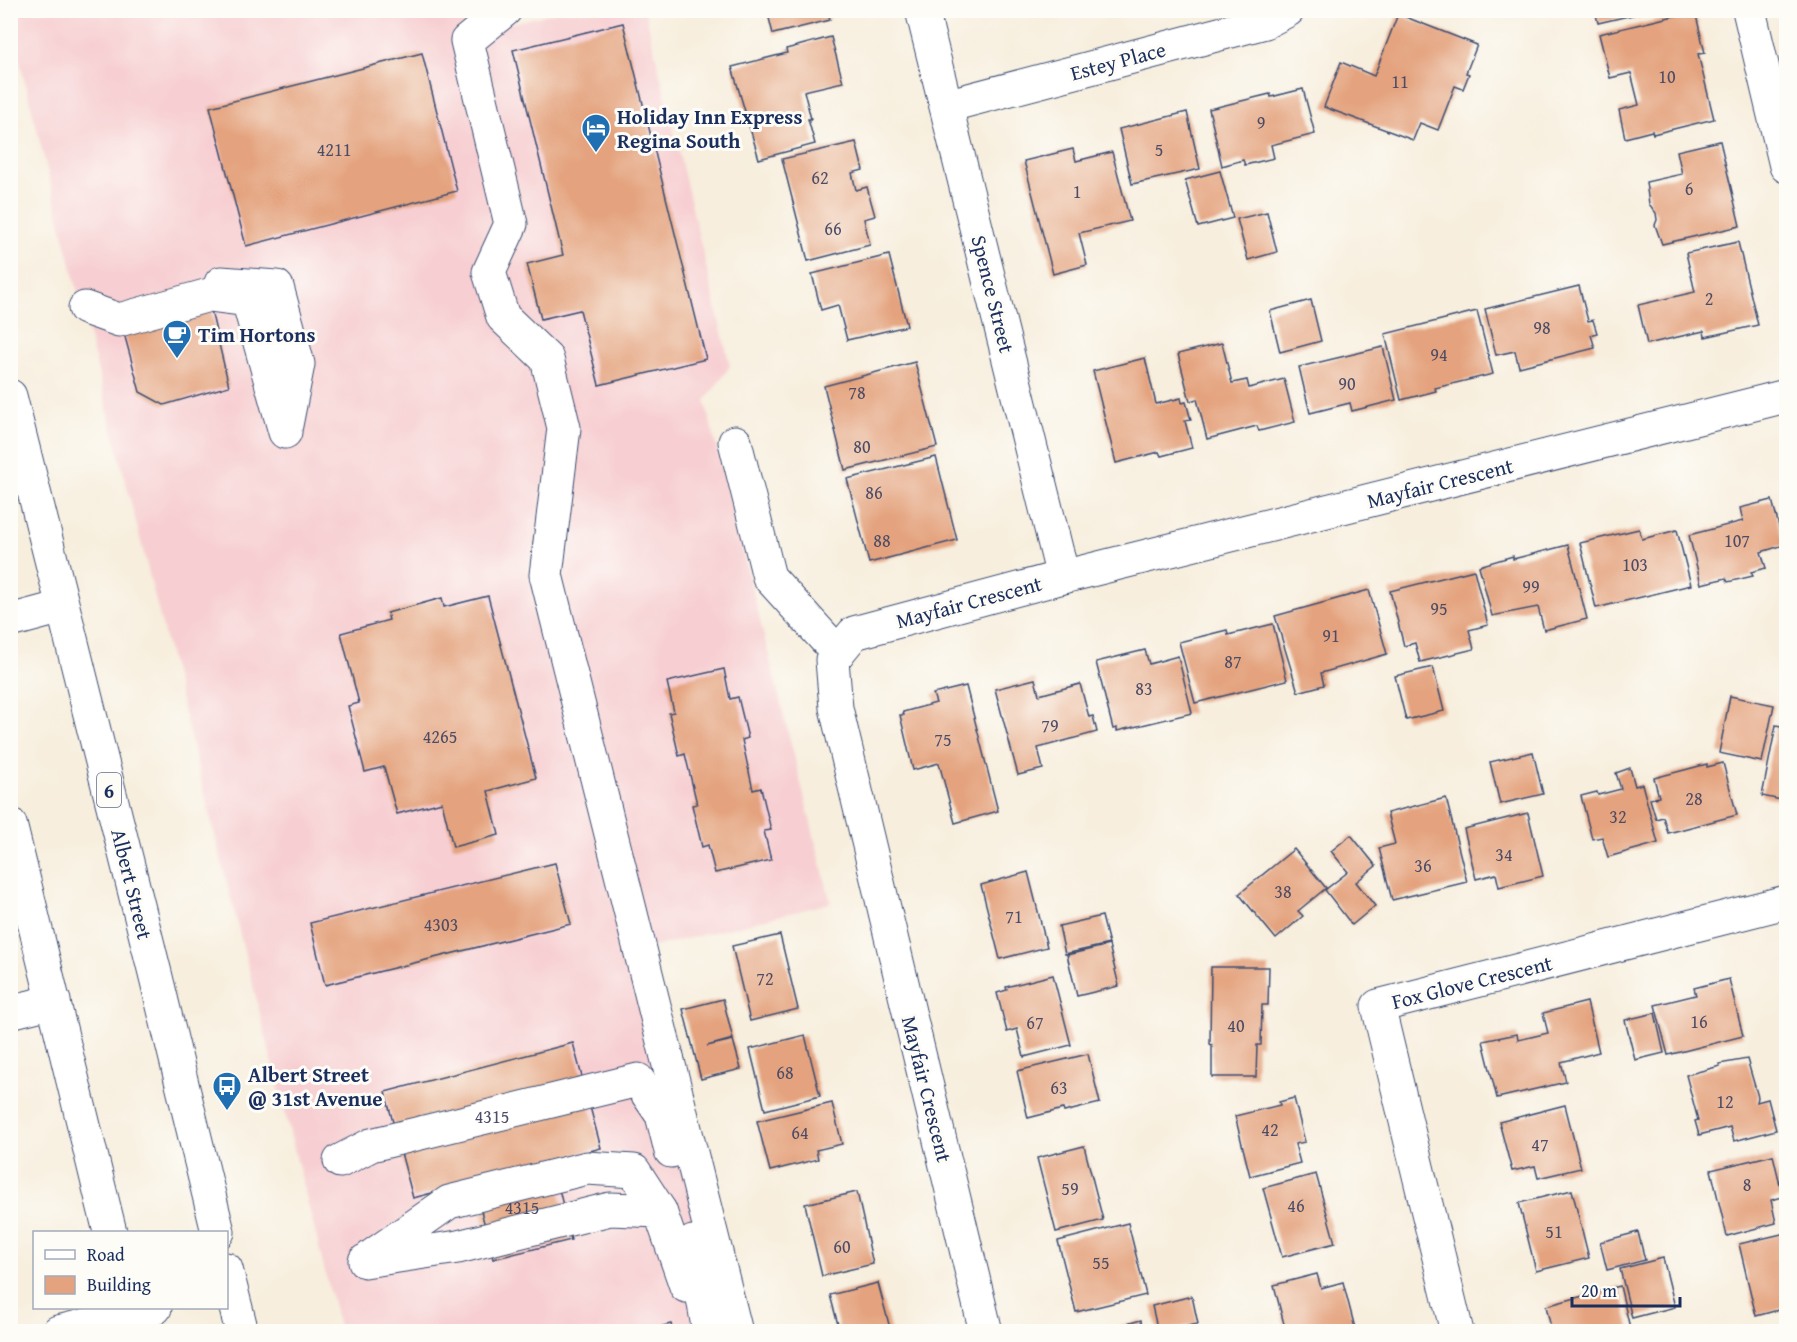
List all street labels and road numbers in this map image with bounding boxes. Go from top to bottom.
street label: Estey Place [1067,33,1169,89]
street label: Spence Street [963,232,1023,357]
street label: Mayfair Crescent [1364,450,1517,516]
street label: Mayfair Crescent [893,567,1046,636]
road number: 6 [97,773,121,807]
street label: Albert Street [103,825,161,943]
street label: Fox Glove Crescent [1389,947,1556,1017]
street label: Mayfair Crescent [894,1013,960,1166]

